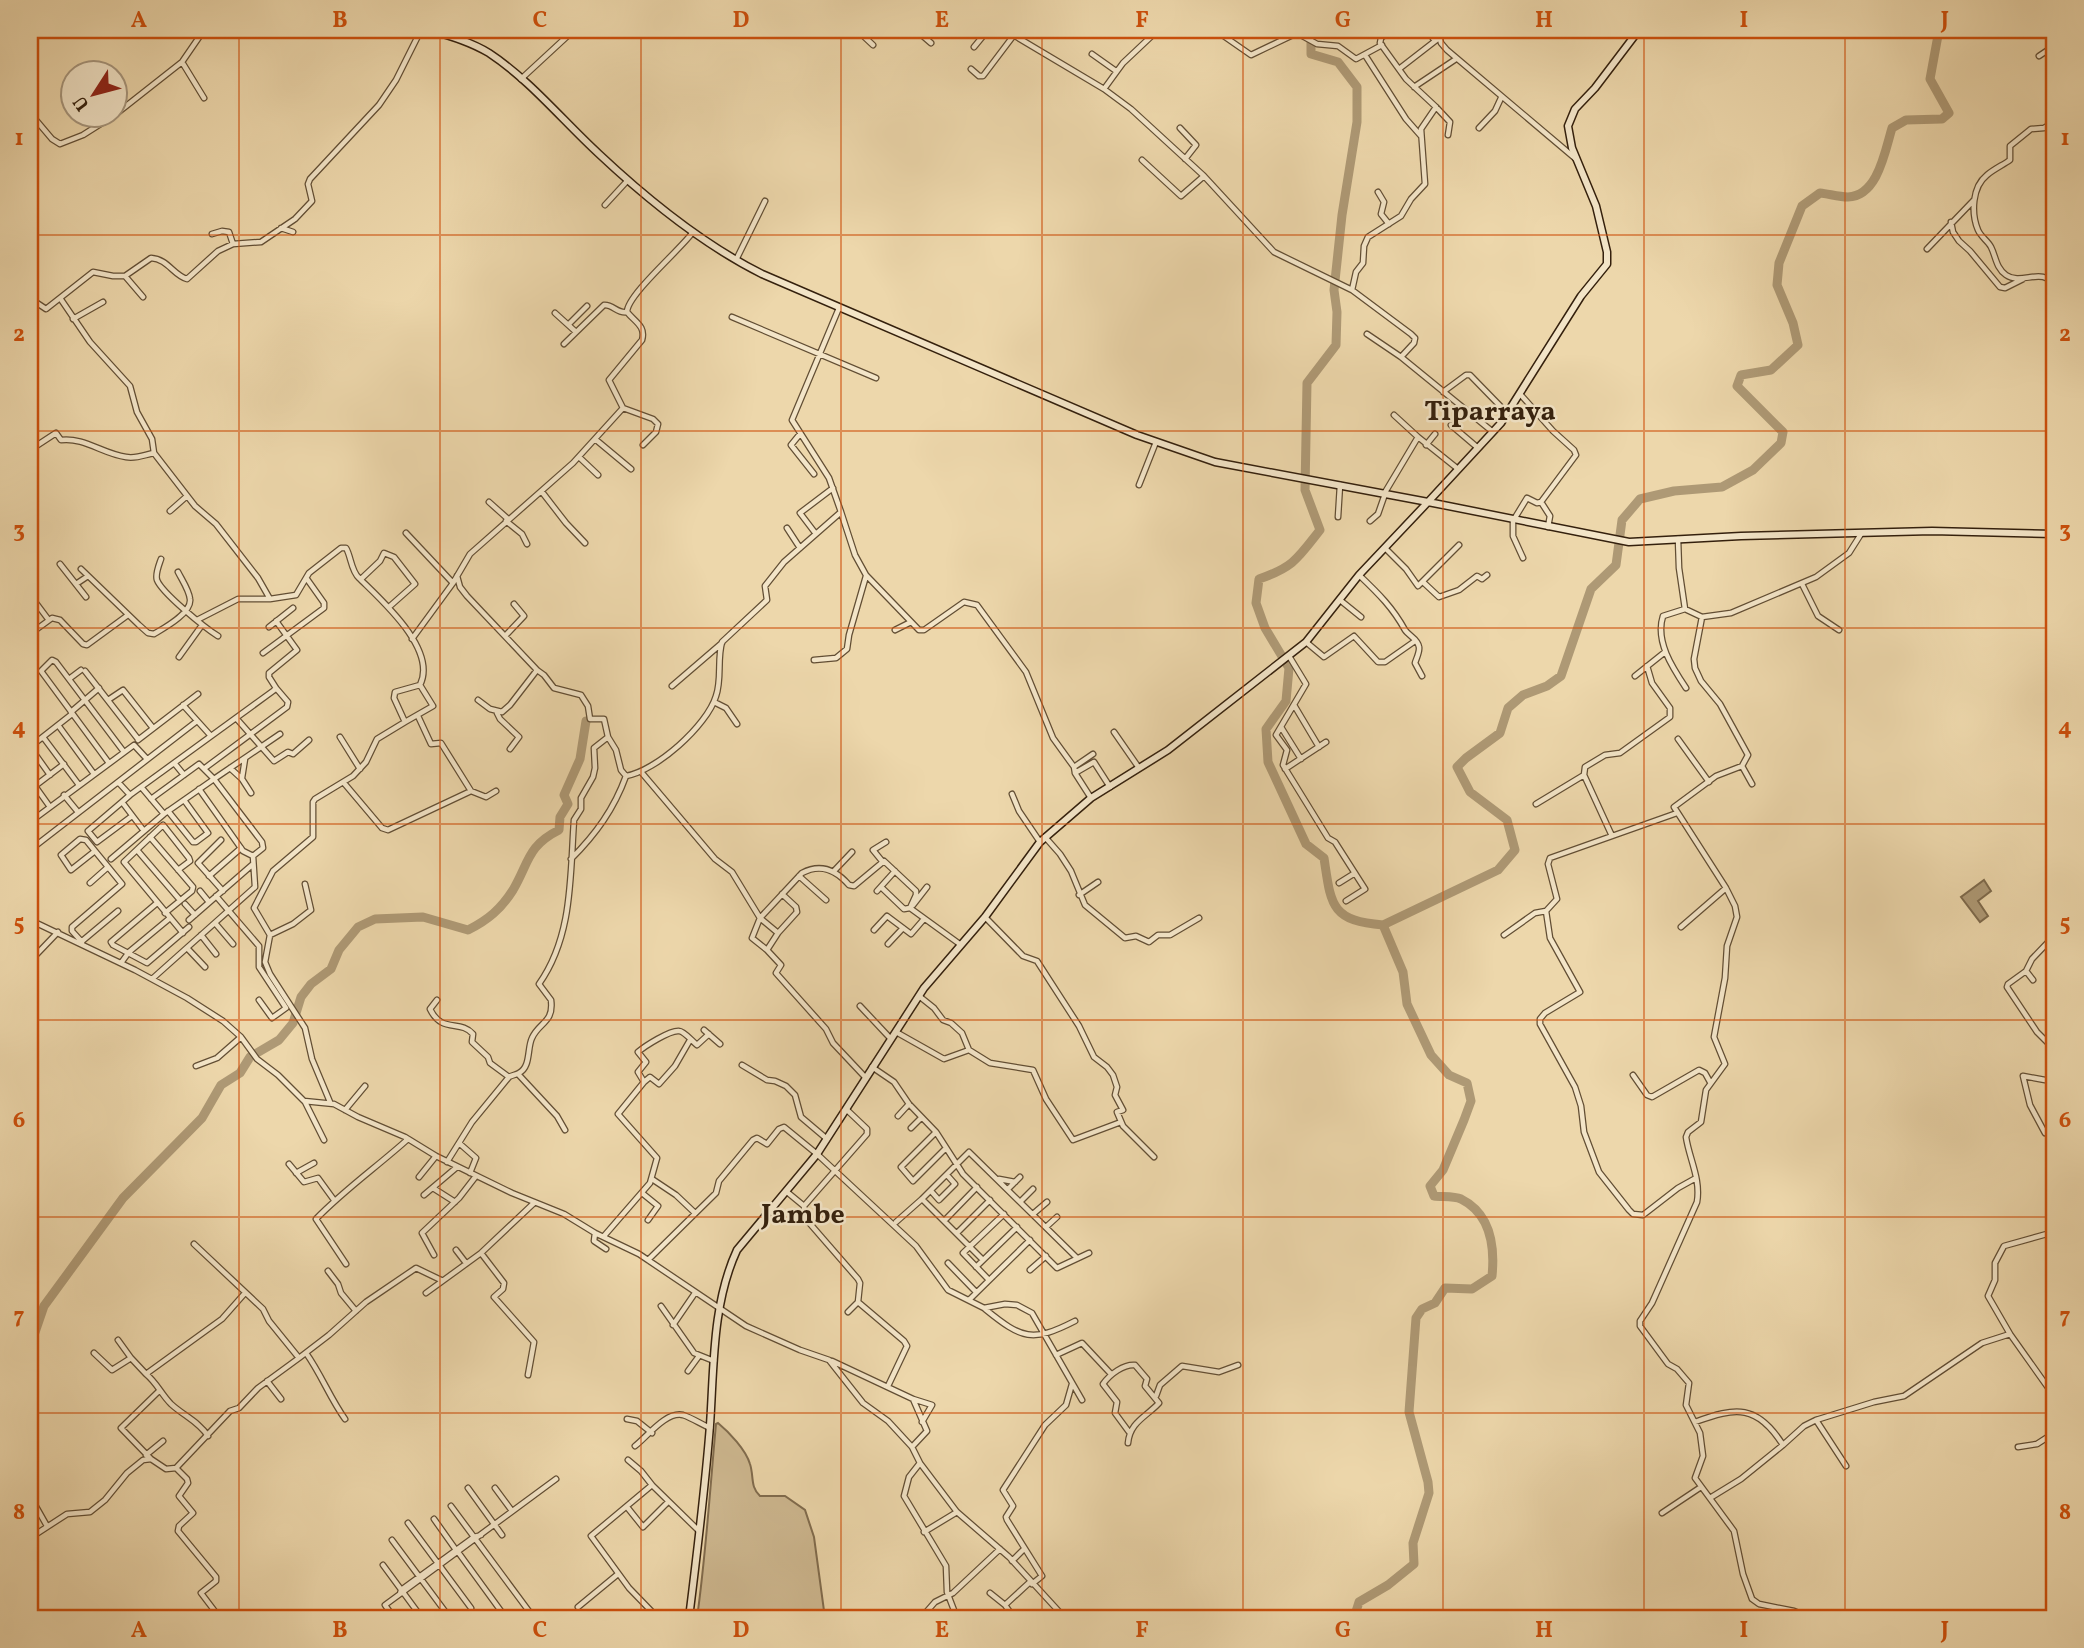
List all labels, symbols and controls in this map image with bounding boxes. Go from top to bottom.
text: A [131,5,147,37]
text: B [332,5,348,37]
text: C [533,5,547,37]
text: D [733,5,750,37]
text: E [935,5,949,37]
text: F [1135,5,1149,37]
text: G [1335,5,1351,37]
text: H [1535,5,1553,37]
text: I [1740,5,1748,37]
text: J [1940,5,1949,37]
north arrow [60,60,130,130]
text: U [68,90,96,116]
text: 1 [14,123,24,155]
text: 1 [2060,123,2070,155]
text: 2 [13,319,25,351]
text: 2 [2059,319,2071,351]
district label: Tiparraya [1424,393,1556,432]
text: 3 [13,515,25,547]
text: 3 [2059,515,2071,547]
text: 4 [12,712,26,744]
text: 4 [2058,712,2072,744]
text: 5 [13,908,25,940]
text: 5 [2059,908,2071,940]
text: 6 [13,1105,25,1137]
text: 6 [2059,1105,2071,1137]
district label: Jambe [760,1196,845,1235]
text: 7 [14,1301,25,1333]
text: 7 [2060,1301,2071,1333]
text: 8 [13,1497,25,1529]
text: 8 [2059,1497,2071,1529]
text: A [131,1615,147,1647]
text: B [332,1615,348,1647]
text: C [533,1615,547,1647]
text: D [733,1615,750,1647]
text: E [935,1615,949,1647]
text: F [1135,1615,1149,1647]
text: G [1335,1615,1351,1647]
text: H [1535,1615,1553,1647]
text: I [1740,1615,1748,1647]
text: J [1940,1615,1949,1647]

